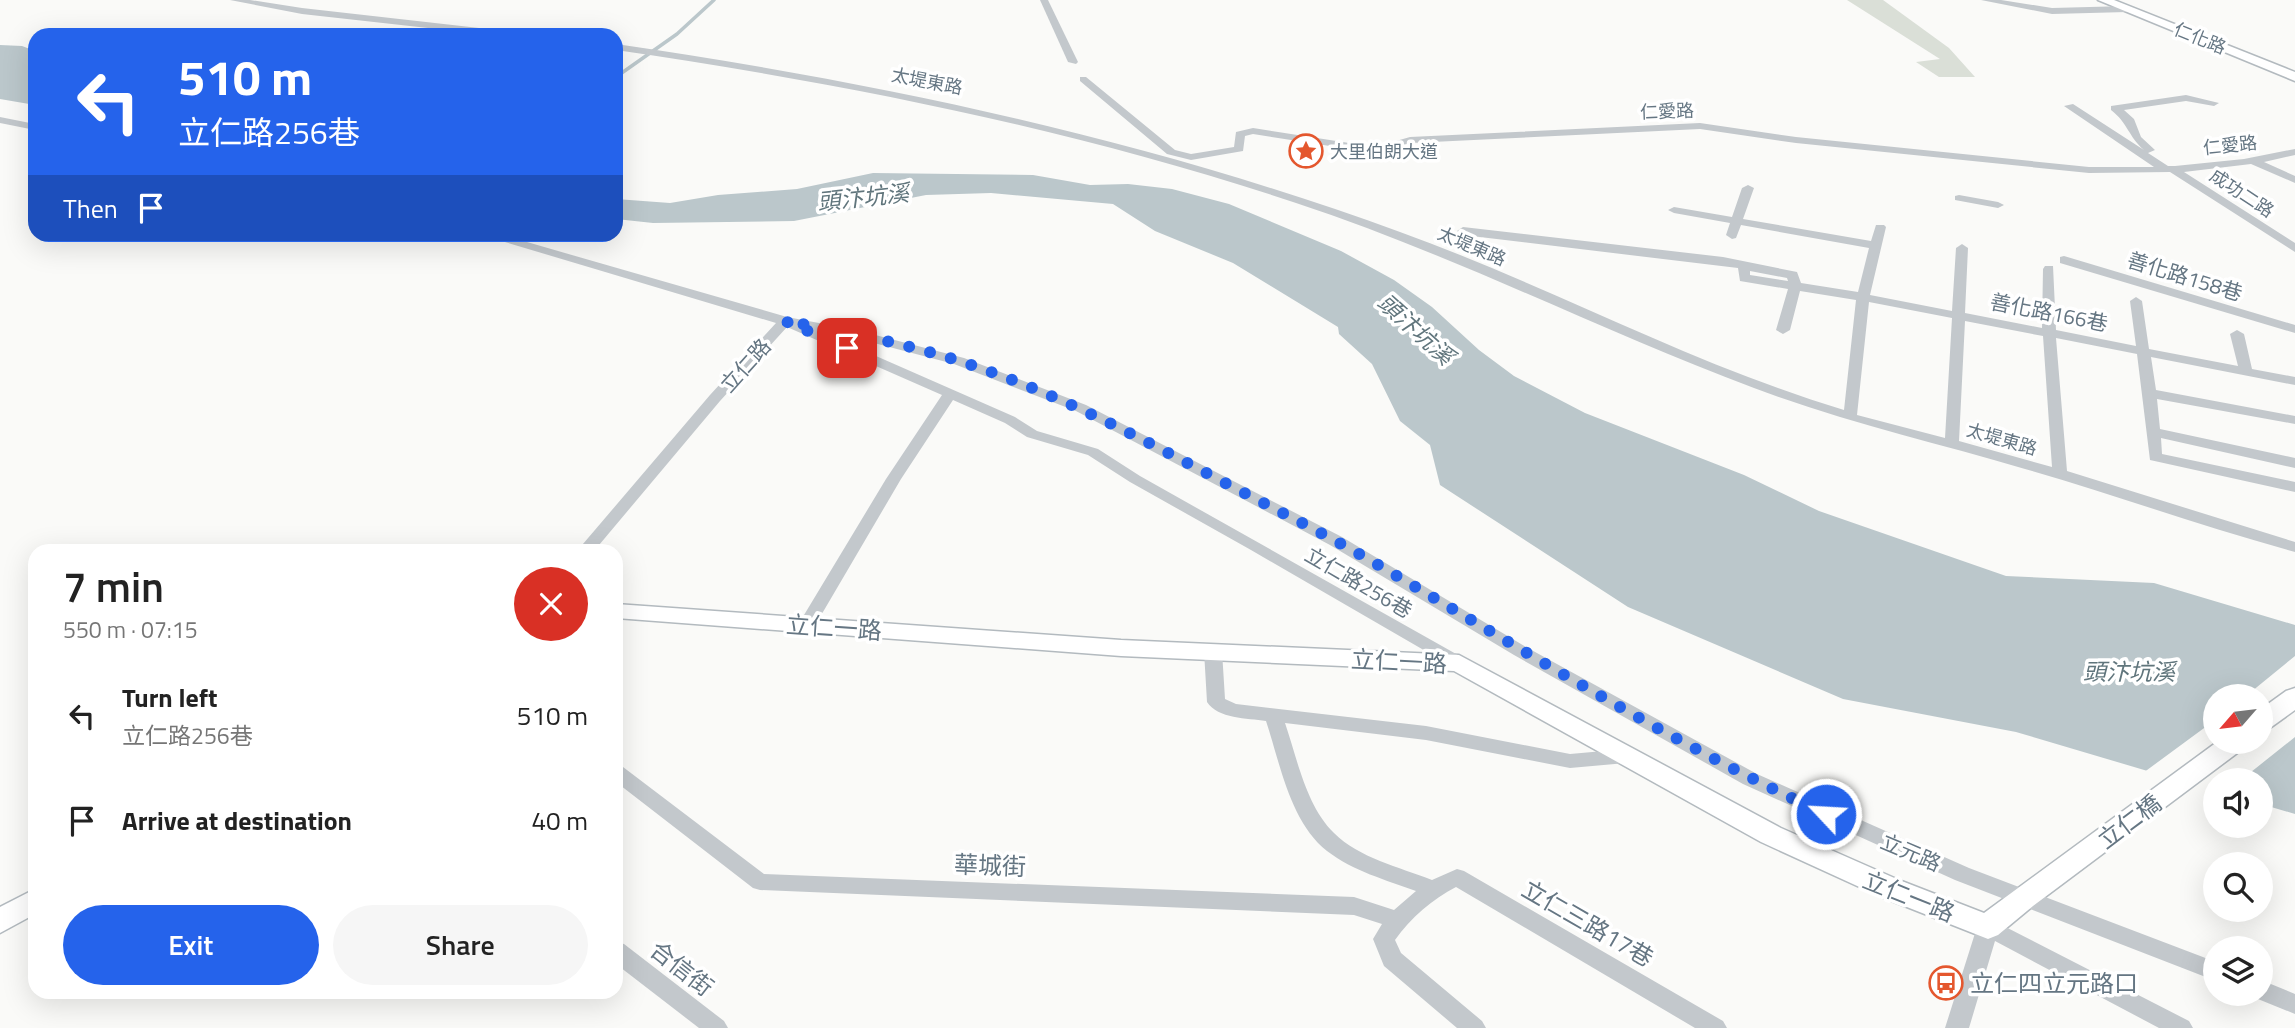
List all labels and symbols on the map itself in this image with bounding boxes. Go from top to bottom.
street label: 仁化路 [2170,15,2230,61]
street label: 太堤東路 [889,61,965,101]
street label: 仁愛路 [1640,97,1694,125]
street label: 仁愛路 [2202,129,2258,161]
place icon: 大里伯朗大道 [1287,132,1325,170]
place label: 大里伯朗大道 [1330,138,1438,165]
street label: 成功二路 [2204,162,2280,224]
water label: 頭汴坑溪 [815,174,914,219]
street label: 太堤東路 [1434,220,1510,272]
street label: 善化路158巷 [2123,243,2247,309]
water label: 頭汴坑溪 [1370,285,1464,375]
street label: 善化路166巷 [1987,285,2111,339]
pin [817,318,877,378]
street label: 立仁路 [712,331,778,399]
street label: 太堤東路 [1964,416,2040,462]
street label: 立仁路256巷 [1299,538,1419,626]
street label: 立仁一路 [785,606,883,648]
street label: 立仁一路 [1350,641,1448,681]
water label: 頭汴坑溪 [2083,654,2178,689]
north arrow [2203,684,2273,754]
position arrow [1789,777,1863,851]
street label: 立仁橋 [2089,785,2169,857]
street label: 立元路 [1876,825,1946,879]
street label: 華城街 [953,846,1027,884]
street label: 立仁一路 [1858,861,1960,931]
street label: 立仁三路17巷 [1515,871,1661,975]
street label: 合信街 [643,932,721,1004]
bus stop icon: 立仁四立元路口 [1927,964,1965,1002]
place label: 立仁四立元路口 [1970,965,2138,1001]

